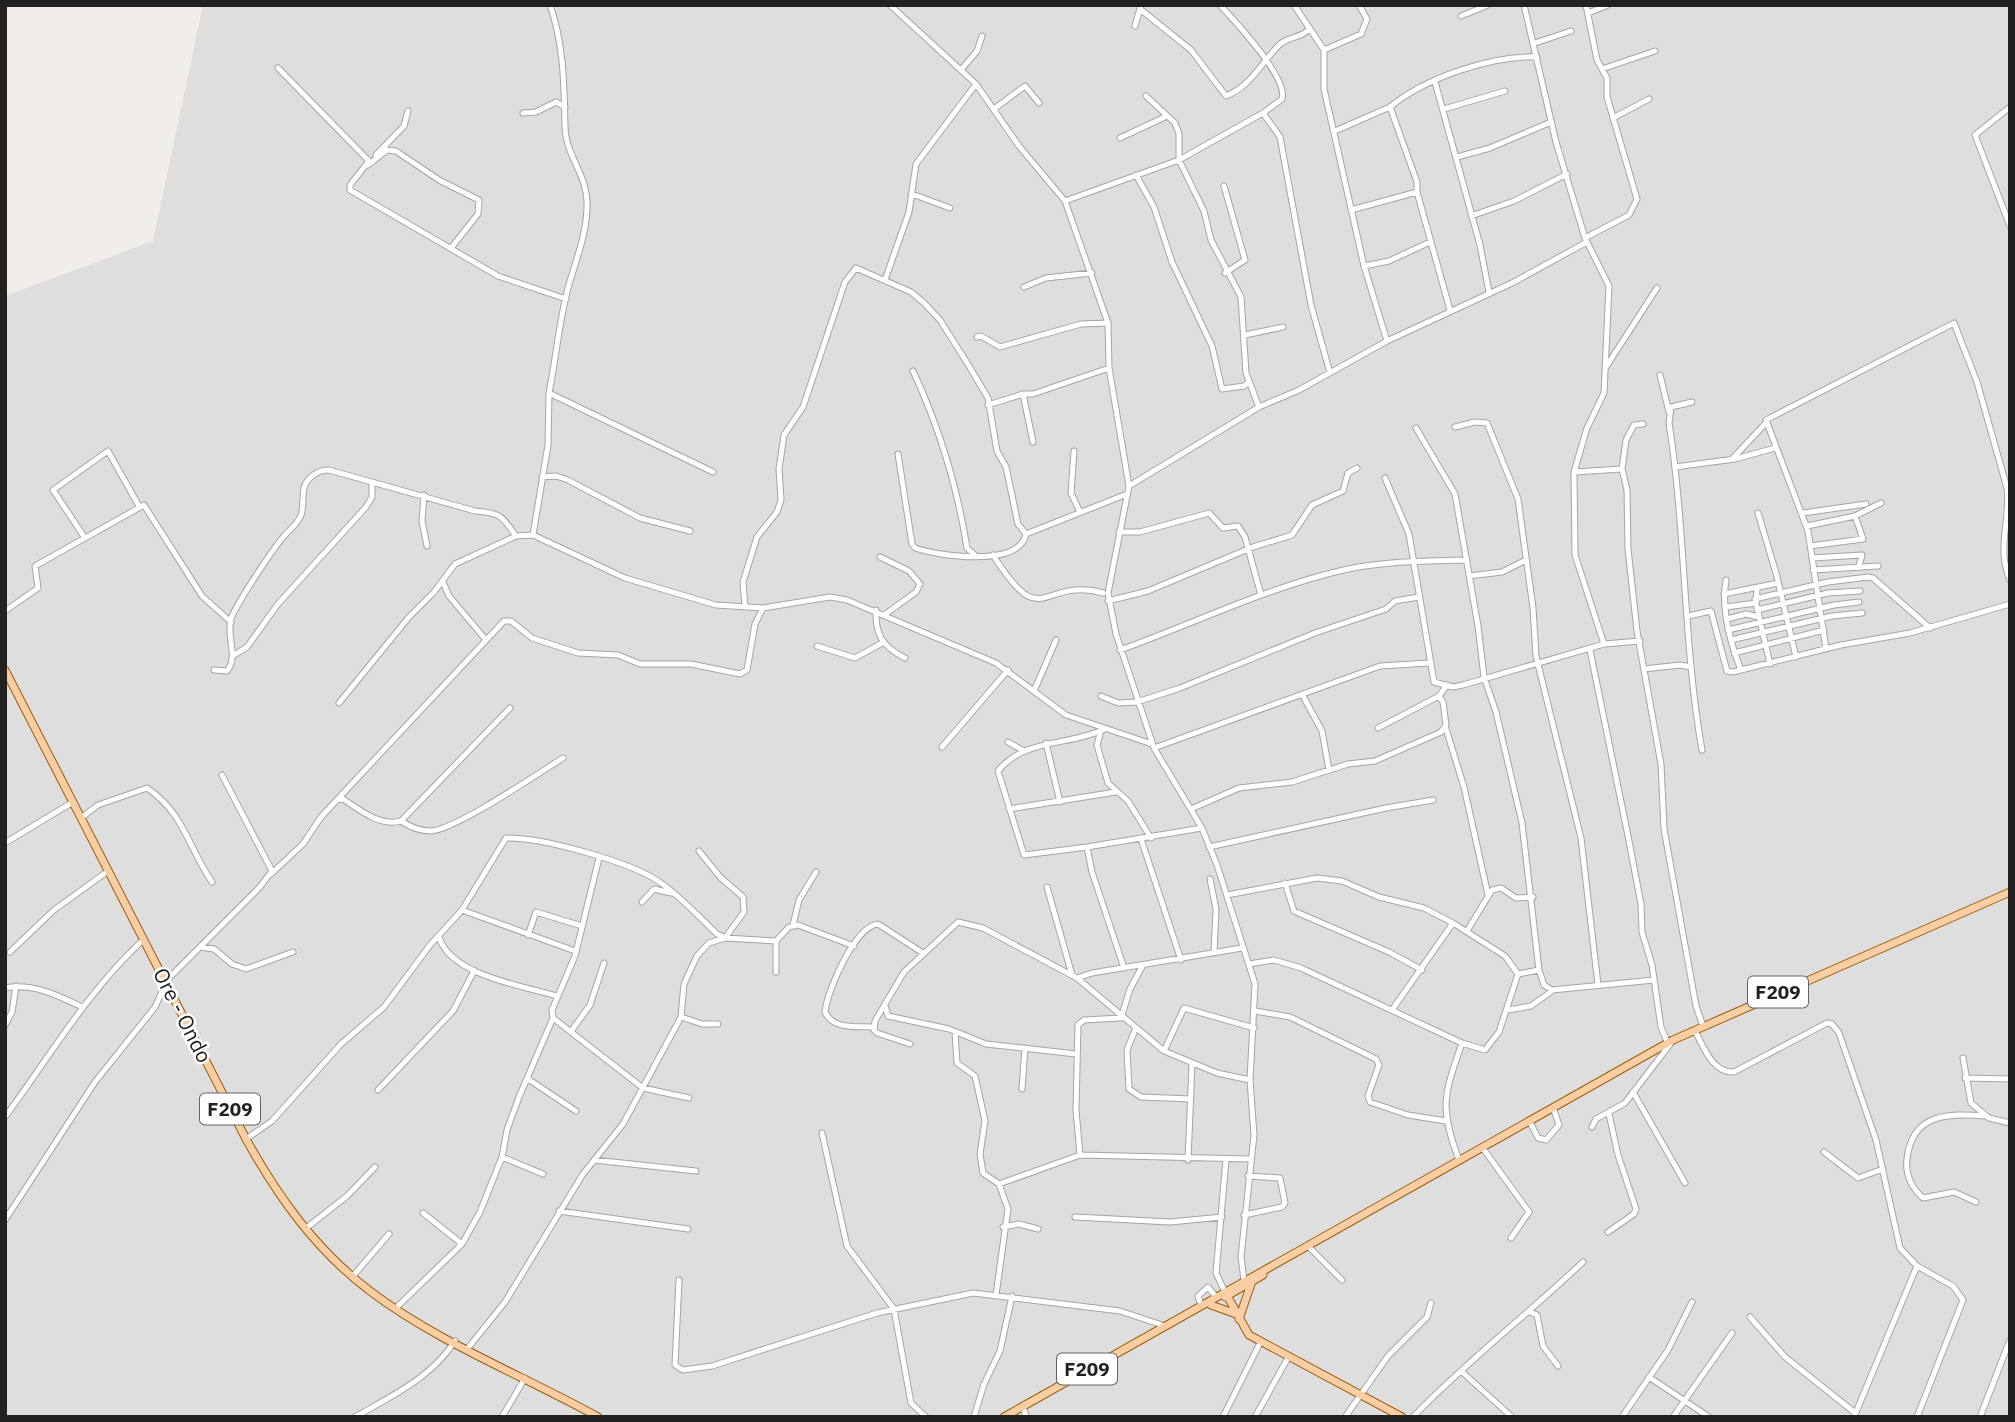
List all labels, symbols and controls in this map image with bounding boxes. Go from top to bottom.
street label: Ore - Ondo [147,963,219,1067]
road number: F209 [1748,976,1808,1008]
road number: F209 [200,1093,260,1124]
road number: F209 [1057,1354,1117,1385]

